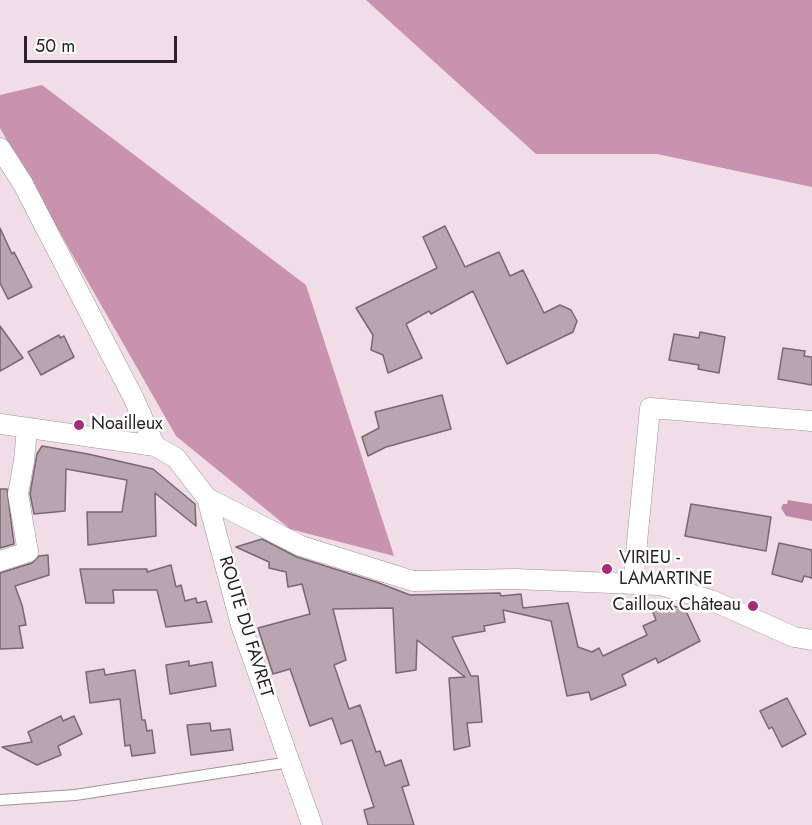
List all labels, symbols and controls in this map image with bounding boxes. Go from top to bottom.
scale bar [27,24,180,62]
text: 50 m [35,33,75,59]
place label: Noailleux [91,414,163,436]
marker: Noailleux [72,418,86,432]
place label: VIRIEU - LAMARTINE [619,548,713,590]
street label: ROUTE DU FAVRET [213,554,277,700]
marker: VIRIEU - LAMARTINE [600,562,614,576]
place label: Cailloux Château [613,595,741,617]
marker: Cailloux Château [746,599,760,613]

